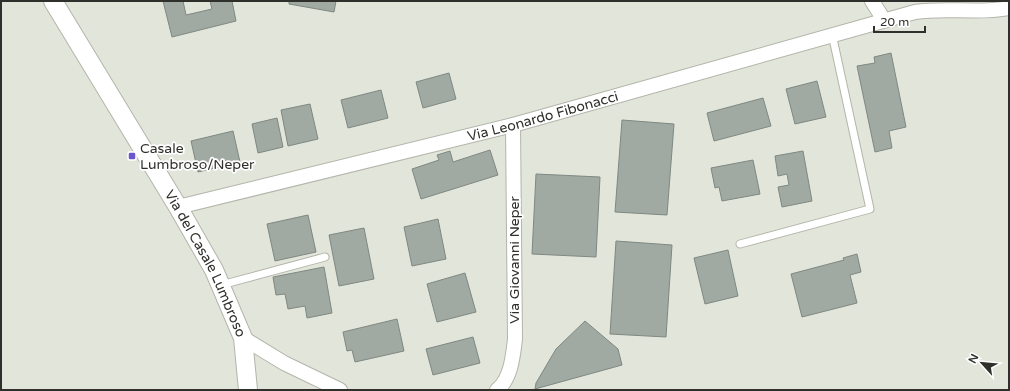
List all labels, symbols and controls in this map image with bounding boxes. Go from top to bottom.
scale bar [874,8,925,34]
text: 20 m [880,15,909,29]
street label: Via Leonardo Fibonacci [466,87,620,144]
place label: Casale Lumbroso/Neper [140,140,255,173]
marker: Casale Lumbroso/Neper [127,151,137,161]
street label: Via del Casale Lumbroso [161,187,250,340]
street label: Via Giovanni Neper [506,196,523,324]
north arrow [962,343,1002,383]
text: N [966,352,981,366]

